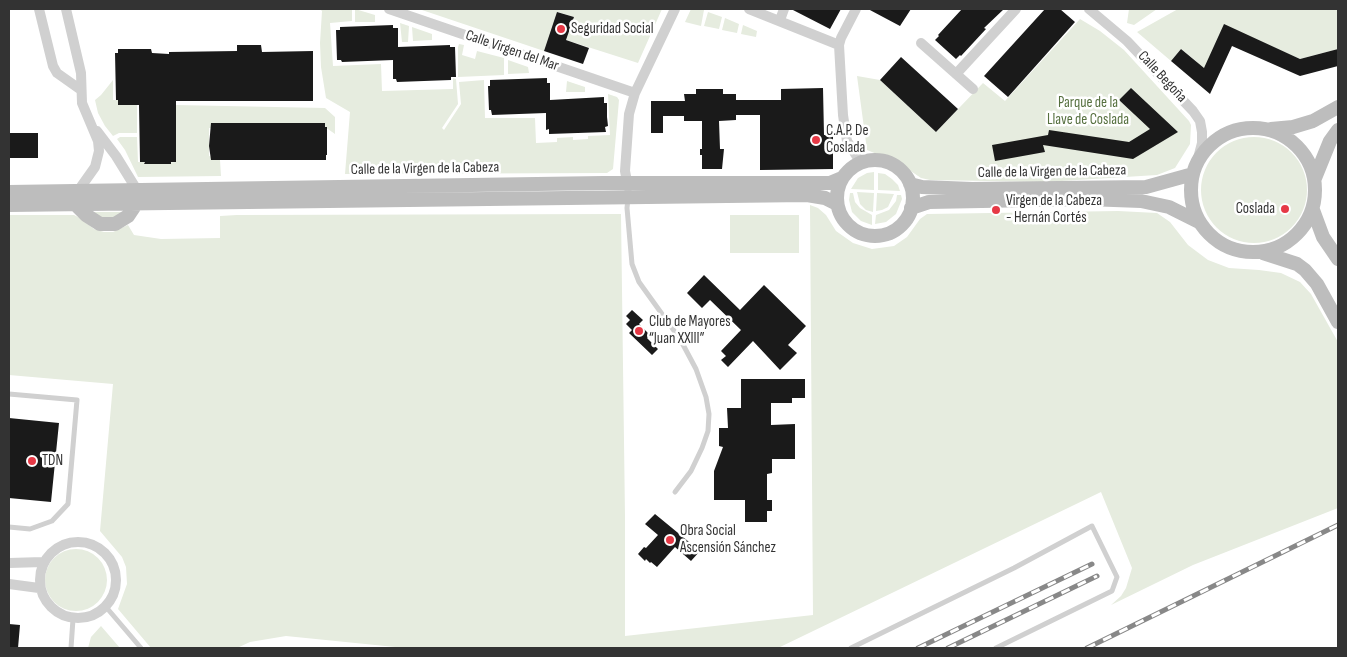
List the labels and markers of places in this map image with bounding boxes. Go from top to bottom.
place label: Seguridad Social [571,20,653,38]
marker: Seguridad Social [555,23,567,35]
place label: C.A.P. De Coslada [826,122,868,157]
marker: C.A.P. De Coslada [810,134,822,146]
place label: Virgen de la Cabeza - Hernán Cortés [1006,192,1102,227]
place label: Coslada [1236,200,1275,218]
marker: Coslada [1279,203,1291,215]
marker: Virgen de la Cabeza - Hernán Cortés [990,204,1002,216]
place label: Club de Mayores “Juan XXIII” [649,313,731,348]
marker: Club de Mayores “Juan XXIII” [633,325,645,337]
place label: TDN [42,452,63,470]
marker: TDN [26,455,38,467]
place label: Obra Social Ascensión Sánchez [680,522,776,557]
marker: Obra Social Ascensión Sánchez [664,534,676,546]

